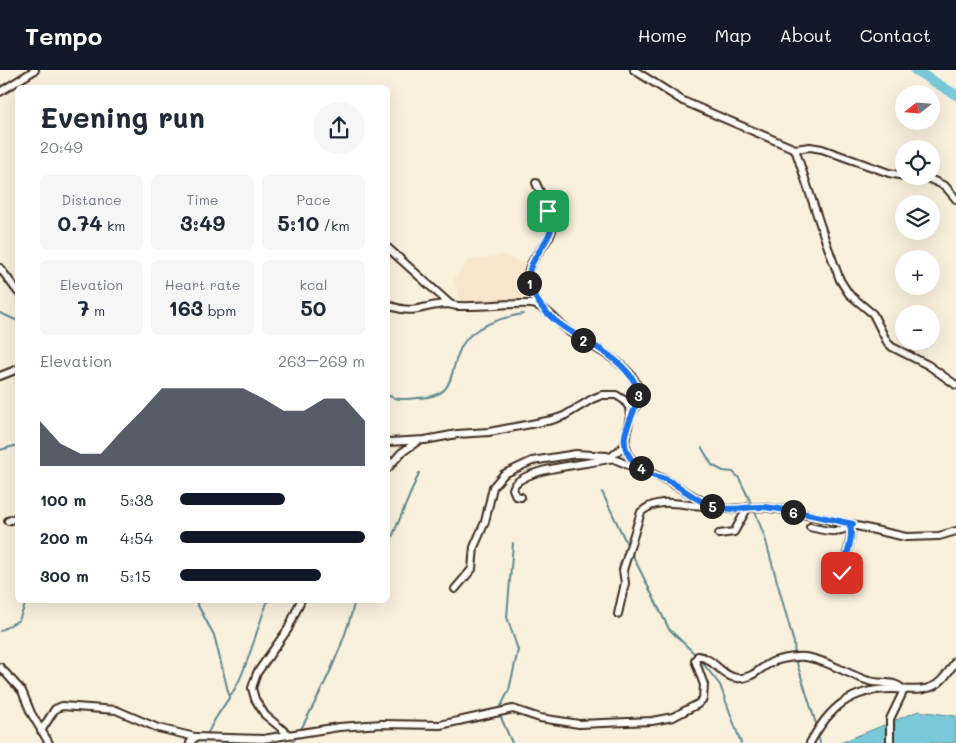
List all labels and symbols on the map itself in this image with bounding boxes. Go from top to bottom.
north arrow [895,85,940,130]
pin [527,190,569,232]
pin: 1 [516,270,542,296]
pin: 2 [570,328,596,352]
pin: 3 [626,382,650,408]
pin: 4 [628,456,654,480]
pin: 5 [700,494,724,518]
pin: 6 [780,500,806,524]
pin [821,552,863,594]

